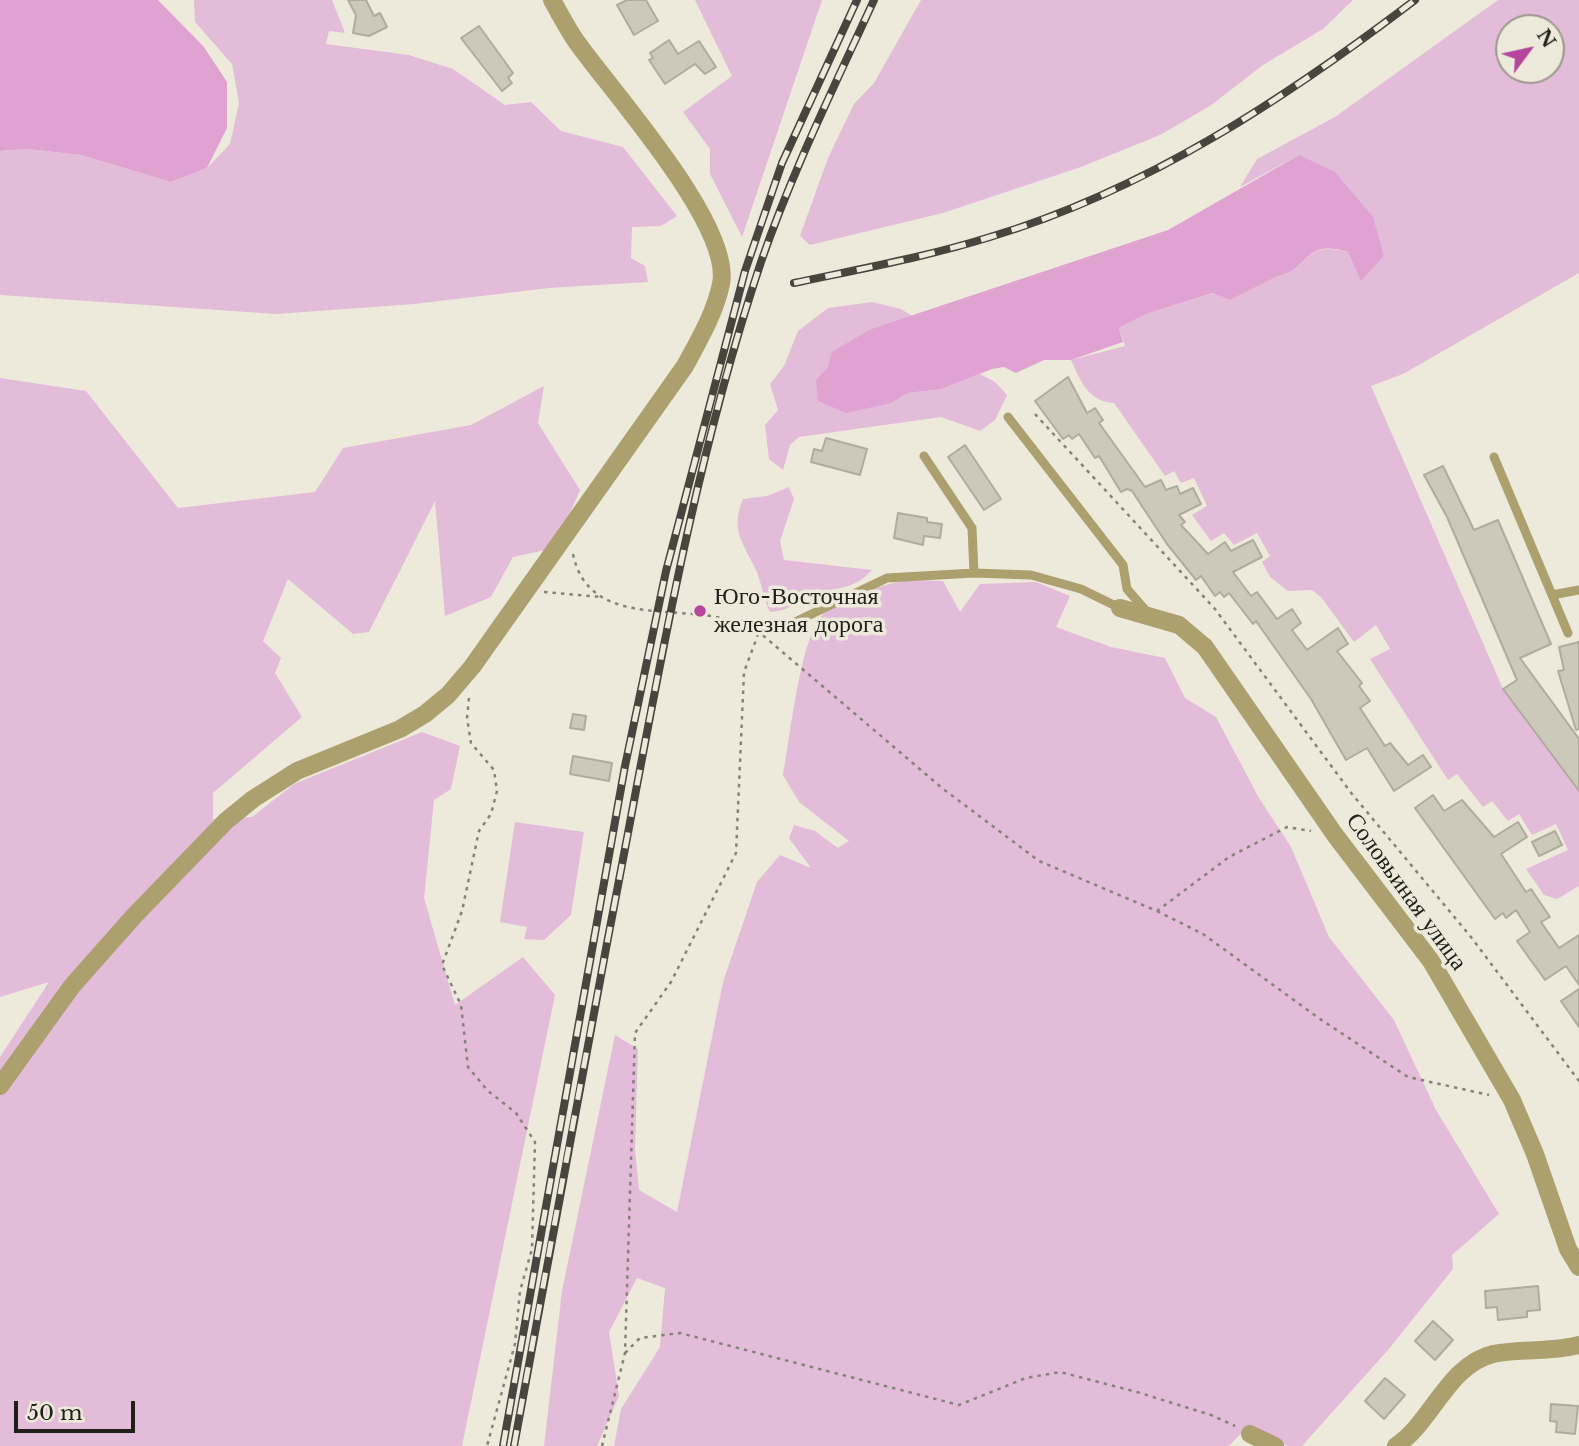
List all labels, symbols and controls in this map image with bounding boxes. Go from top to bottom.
north arrow [1495,14,1565,84]
text: N [1532,25,1561,52]
place label: Юго-Восточная железная дорога [714,583,883,639]
marker: Юго-Восточная железная дорога [692,603,708,619]
street label: Соловьиная улица [1339,808,1473,976]
scale bar [18,1386,138,1430]
text: 50 m [27,1400,82,1426]

